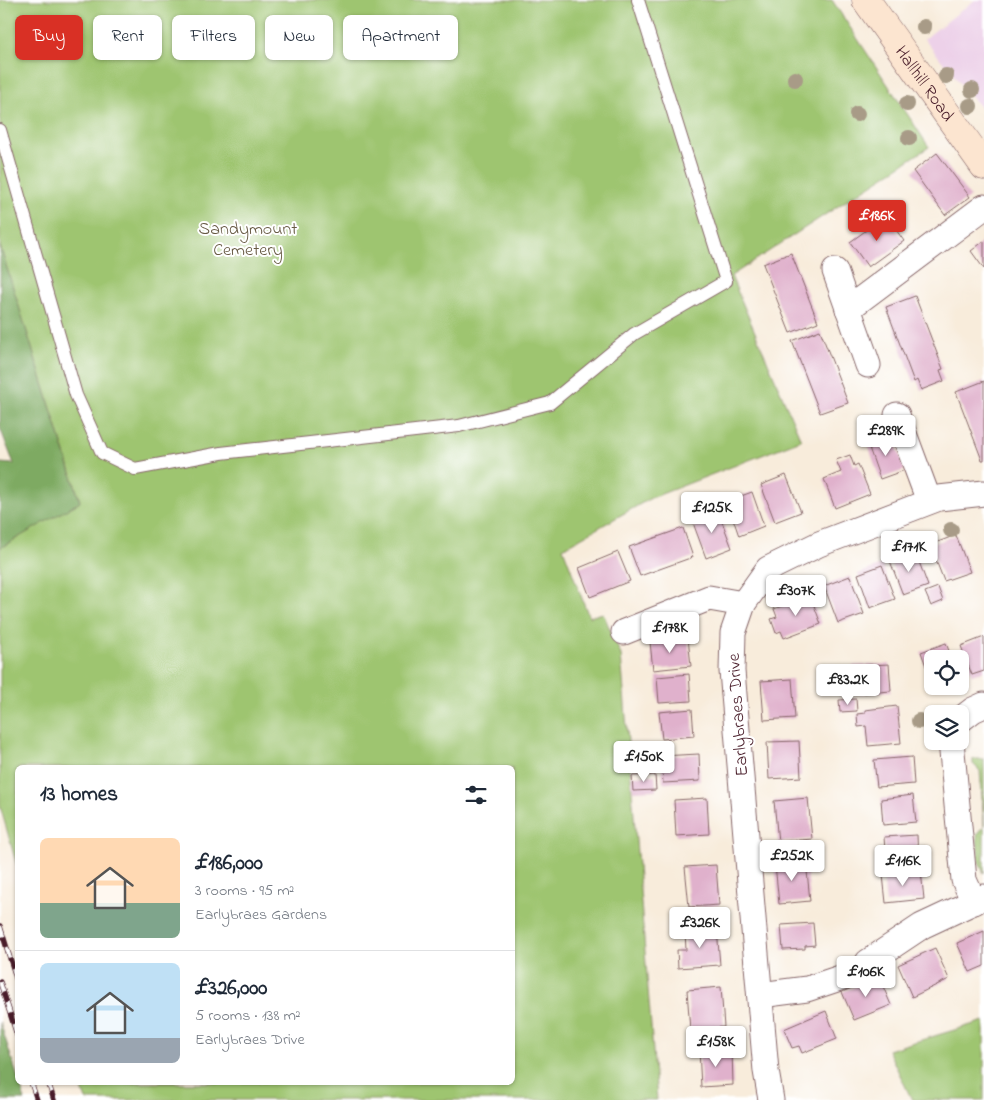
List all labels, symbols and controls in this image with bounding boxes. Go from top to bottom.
chip: Buy [15,15,83,60]
chip: Rent [93,15,162,60]
chip: Filters [172,15,255,60]
chip: New [265,15,333,60]
chip: Apartment [343,15,458,60]
street label: Hallhill Road [887,41,960,128]
pin: £186K [842,200,912,242]
text: £186K [859,204,895,228]
park label: Sandymount Cemetery [199,217,297,264]
pin: £289K [851,414,921,457]
text: £289K [868,419,904,443]
pin: £125K [677,492,747,534]
text: £125K [692,496,732,520]
pin: £171K [874,530,944,573]
text: £171K [892,535,926,559]
pin: £307K [761,574,831,617]
text: £307K [777,579,815,603]
pin: £178K [635,612,705,654]
text: £178K [652,616,688,640]
map controls [924,650,969,750]
button: locate [924,650,969,695]
street label: Earlybraes Drive [722,651,756,777]
pin: £83.2K [807,664,889,706]
text: £83.2K [827,668,869,692]
button: layers [924,705,969,750]
pin: £150K [609,740,679,783]
text: £150K [624,745,664,769]
text: 13 homes [40,780,118,810]
icon: filters [462,781,490,809]
pin: £252K [757,840,827,882]
text: £252K [771,844,813,868]
pin: £116K [868,844,938,887]
text: £186,000 [195,849,263,879]
text: £116K [885,849,921,873]
icon: home [80,858,140,918]
text: 3 rooms · 95 m² [195,879,294,903]
text: Earlybraes Gardens [195,903,327,927]
pin: £326K [665,906,735,949]
text: £326K [680,911,720,935]
pin: £106K [831,956,901,998]
text: £106K [848,960,884,984]
text: £326,000 [195,974,267,1004]
icon: home [80,983,140,1043]
text: 5 rooms · 138 m² [195,1004,301,1028]
pin: £158K [681,1026,751,1068]
text: Earlybraes Drive [195,1028,305,1052]
text: £158K [697,1030,735,1054]

